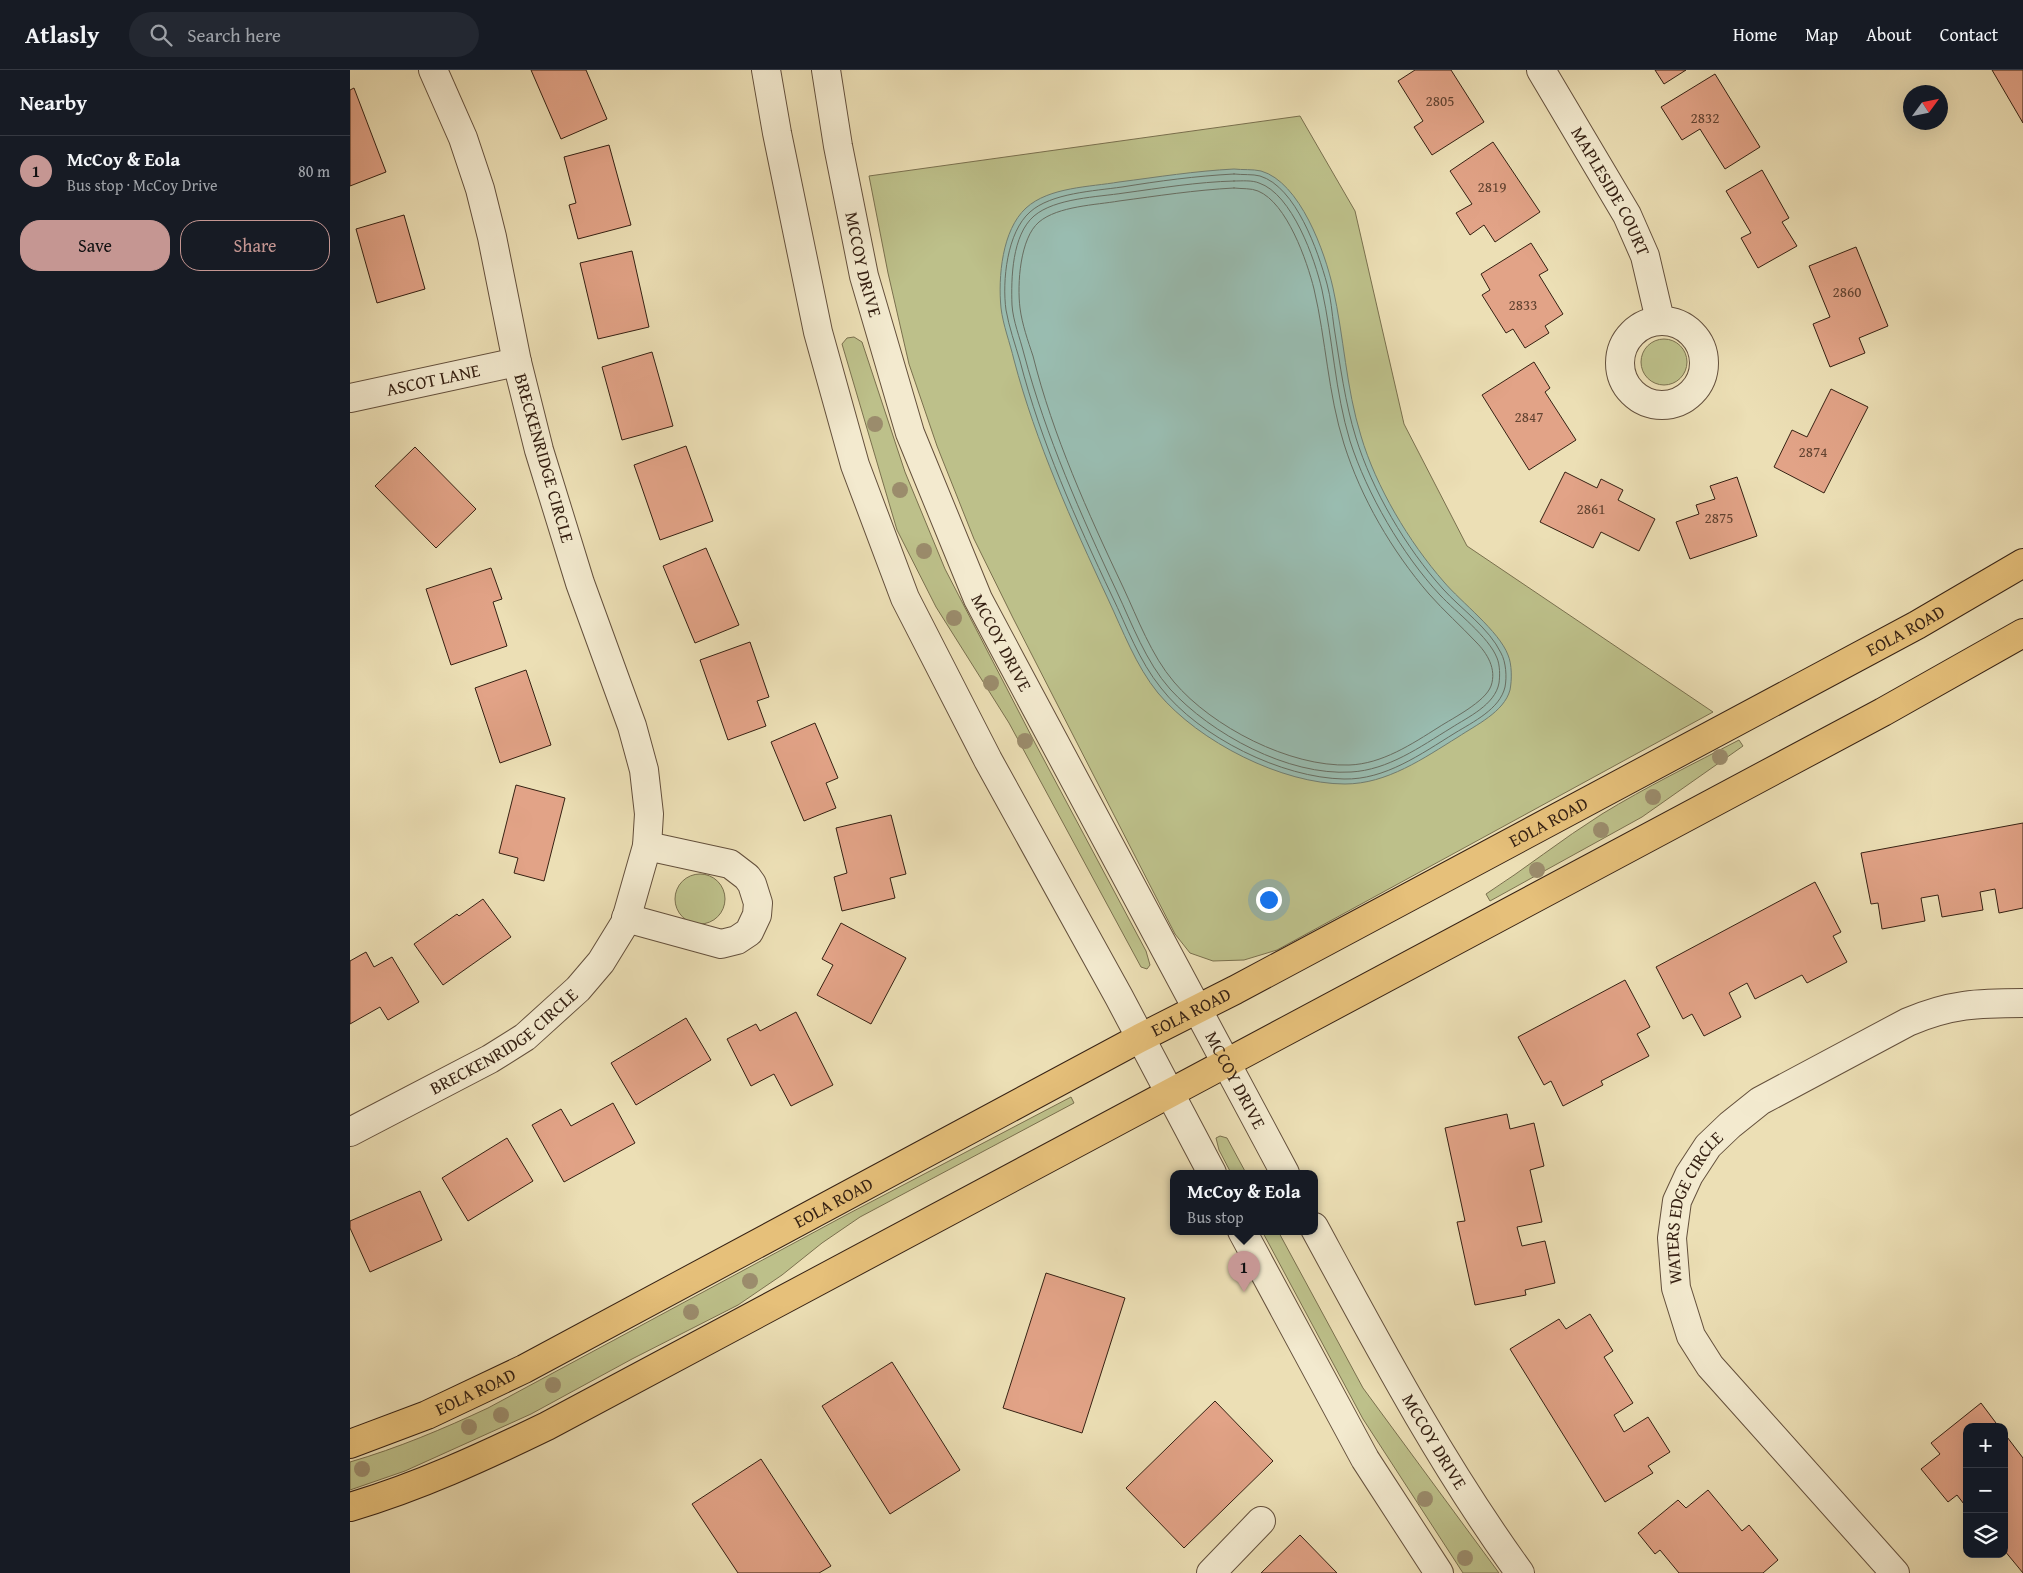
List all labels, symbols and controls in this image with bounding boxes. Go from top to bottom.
search box [129,12,479,57]
text: Atlasly [25,17,99,52]
icon: search [147,21,175,49]
text: Search here [187,21,281,49]
text: Home [1733,21,1777,48]
text: Map [1805,21,1838,48]
text: About [1866,21,1912,48]
text: Contact [1940,21,1998,48]
north arrow [1903,85,1948,130]
text: Nearby [20,87,87,118]
house number: 2805 [1426,90,1454,111]
house number: 2832 [1691,107,1719,128]
street label: MAPLESIDE COURT [1564,121,1657,260]
text: McCoy & Eola [67,145,180,173]
text: 1 [32,159,40,183]
text: 80 m [298,159,330,183]
text: Bus stop · McCoy Drive [67,173,218,197]
house number: 2819 [1478,176,1506,197]
street label: MCCOY DRIVE [838,209,889,320]
button: Save [20,220,170,271]
button: Share [180,220,330,271]
house number: 2860 [1833,281,1861,302]
house number: 2833 [1509,294,1537,315]
street label: ASCOT LANE [384,356,482,403]
street label: BRECKENRIDGE CIRCLE [507,370,582,546]
house number: 2847 [1515,406,1543,427]
house number: 2874 [1799,441,1827,462]
house number: 2861 [1577,498,1605,519]
house number: 2875 [1705,507,1733,528]
street label: MCCOY DRIVE [965,589,1039,696]
street label: EOLA ROAD [1861,598,1950,663]
street label: EOLA ROAD [1504,789,1593,854]
your location [1256,887,1282,913]
street label: EOLA ROAD [1146,980,1235,1043]
street label: BRECKENRIDGE CIRCLE [425,981,584,1101]
street label: MCCOY DRIVE [1198,1026,1273,1133]
street label: WATERS EDGE CIRCLE [1658,1124,1729,1285]
street label: EOLA ROAD [789,1170,878,1235]
popup [1170,1170,1318,1235]
text: McCoy & Eola [1187,1177,1301,1205]
text: Bus stop [1187,1205,1244,1229]
pin: 1 [1228,1251,1260,1292]
street label: EOLA ROAD [431,1361,520,1422]
street label: MCCOY DRIVE [1396,1388,1474,1494]
map controls [1963,1423,2008,1558]
button: + [1963,1423,2008,1468]
button: − [1963,1468,2008,1513]
button: layers [1963,1513,2008,1558]

